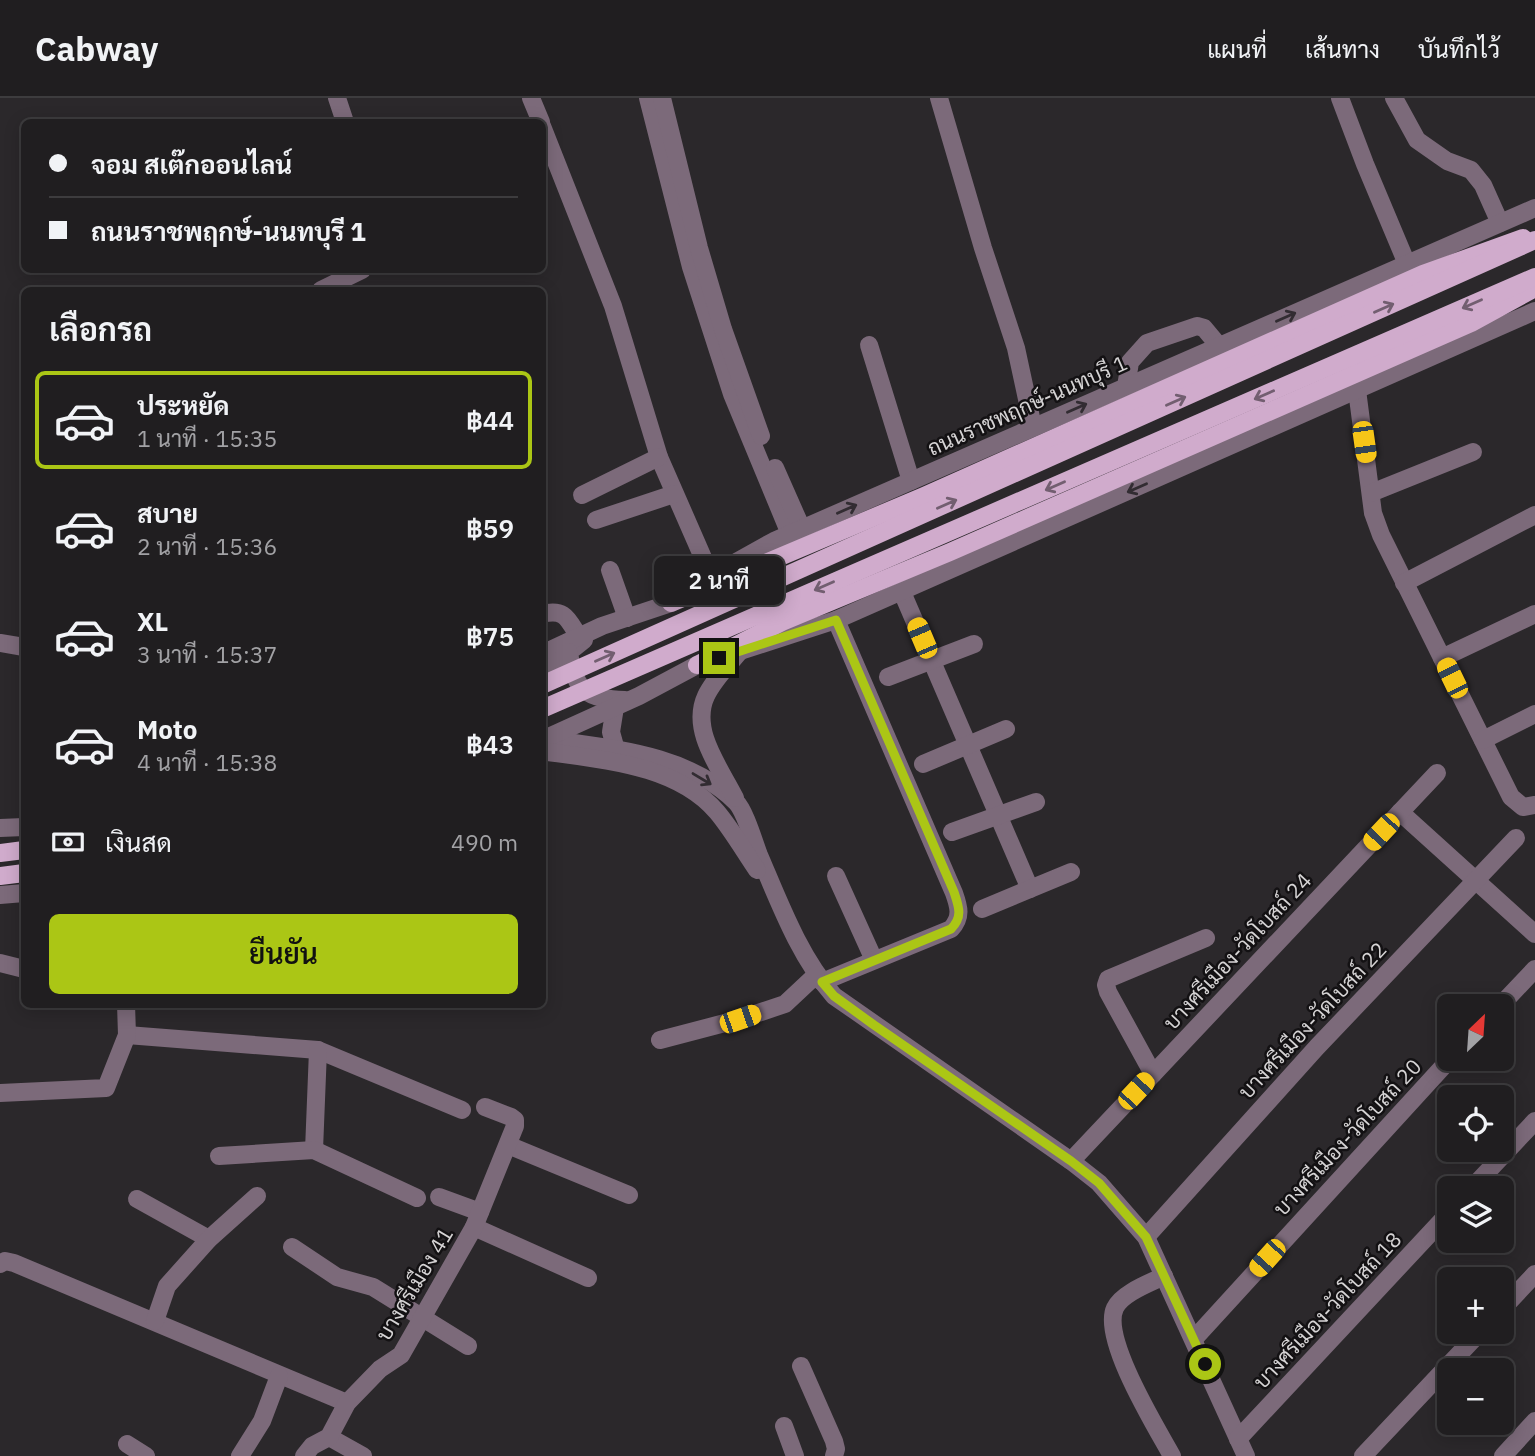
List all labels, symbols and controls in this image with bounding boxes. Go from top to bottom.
text: Cabway [35,27,158,70]
text: แผนที่ [1207,33,1267,65]
text: เส้นทาง [1305,33,1380,65]
text: บันทึกไว้ [1418,33,1500,65]
text: จอม สเต๊กออนไลน์ [91,147,292,181]
text: ถนนราชพฤกษ์-นนทบุรี 1 [91,214,366,248]
one-way arrow [1462,298,1484,311]
one-way arrow [1373,301,1394,314]
text: เลือกรถ [49,308,152,350]
one-way arrow [1275,310,1296,323]
street label: ถนนราชพฤกษ์-นนทบุรี 1 [923,348,1132,463]
text: ประหยัด [137,388,230,422]
icon: car [53,389,116,452]
one-way arrow [1254,389,1275,402]
one-way arrow [1165,394,1187,407]
one-way arrow [1066,401,1088,414]
text: ฿44 [466,403,514,437]
car [1351,420,1378,464]
text: 1 นาที · 15:35 [137,423,277,453]
one-way arrow [1045,480,1066,493]
one-way arrow [1126,482,1148,495]
text: สบาย [137,496,198,530]
icon: car [53,497,116,560]
one-way arrow [935,497,957,510]
one-way arrow [835,502,857,515]
text: ฿59 [466,511,514,545]
text: 2 นาที · 15:36 [137,531,277,561]
callout: 2 นาที [654,556,784,606]
text: 2 นาที [688,565,750,595]
one-way arrow [814,581,835,594]
text: XL [137,604,168,638]
icon: car [53,605,116,668]
car [905,615,940,661]
text: ฿75 [466,619,514,653]
text: 3 นาที · 15:37 [137,639,277,669]
route end [703,642,735,674]
one-way arrow [594,650,615,663]
car [1434,655,1471,701]
text: Moto [137,712,197,746]
icon: car [53,713,116,776]
text: ฿43 [466,727,514,761]
text: 4 นาที · 15:38 [137,747,277,777]
one-way arrow [692,772,712,786]
car [1359,809,1404,855]
icon: cash [49,823,87,861]
text: เงินสด [105,825,172,859]
text: 490 m [451,827,518,857]
street label: บางศรีเมือง-วัดโบสถ์ 24 [1157,867,1317,1035]
button: ยืนยัน [49,914,518,994]
street label: บางศรีเมือง-วัดโบสถ์ 22 [1232,936,1392,1104]
north arrow [1437,994,1514,1071]
map controls [1437,994,1514,1435]
car [717,1002,764,1036]
street label: บางศรีเมือง-วัดโบสถ์ 20 [1267,1053,1427,1221]
car [1114,1068,1159,1114]
button: locate [1437,1085,1514,1162]
button: layers [1437,1176,1514,1253]
street label: บางศรีเมือง 41 [369,1222,459,1346]
street label: บางศรีเมือง-วัดโบสถ์ 18 [1247,1226,1407,1394]
car [1246,1235,1289,1281]
button: + [1437,1267,1514,1344]
route start [1189,1348,1221,1380]
button: − [1437,1358,1514,1435]

